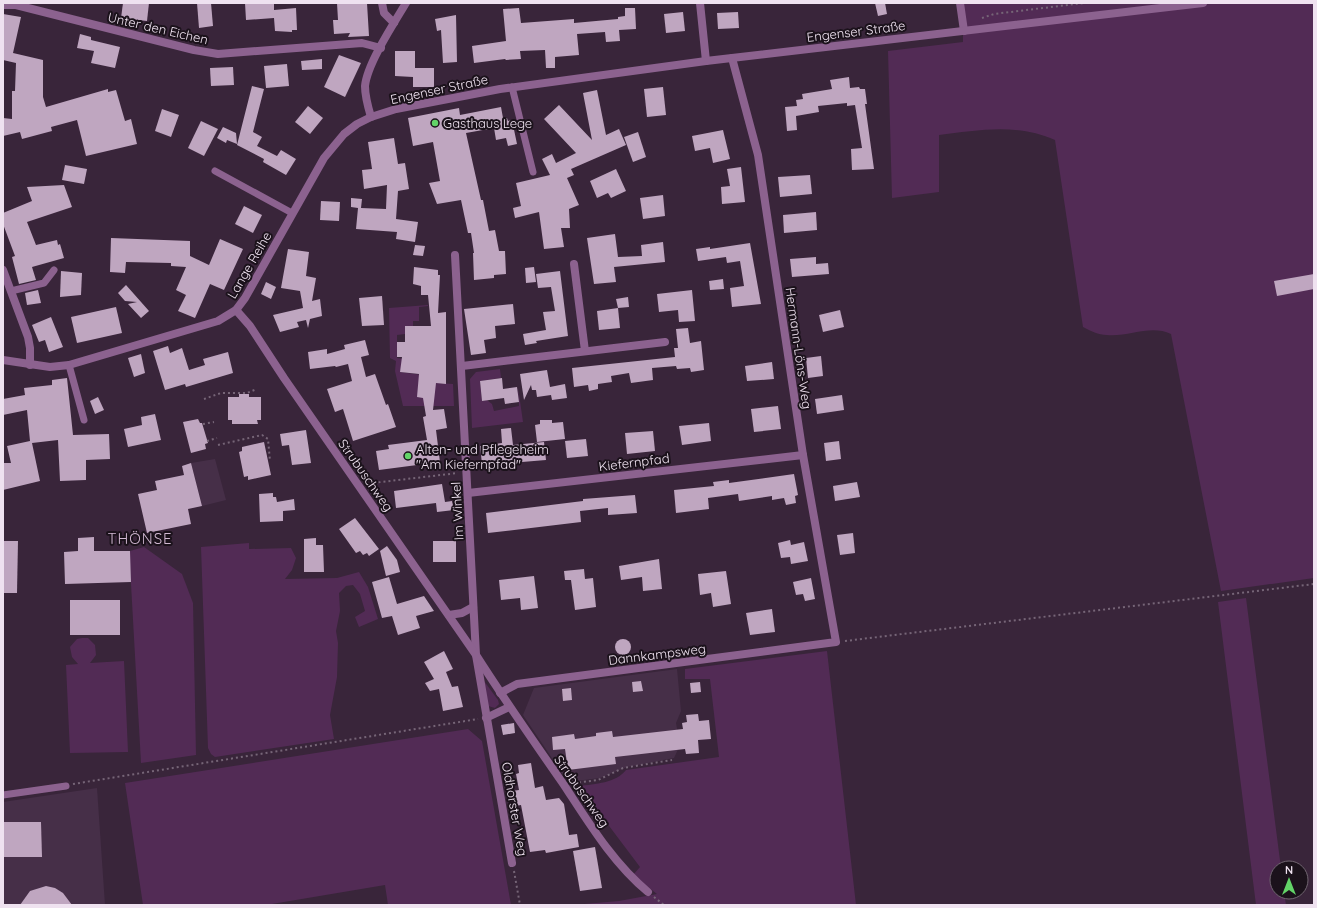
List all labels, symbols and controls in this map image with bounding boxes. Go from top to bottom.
street label: Unter den Eichen [106,9,210,47]
street label: Engenser Straße [806,17,906,45]
street label: Engenser Straße [389,71,489,107]
place label: Gasthaus Lege [443,115,532,131]
marker: Gasthaus Lege [430,118,440,128]
street label: Lange Reihe [223,229,275,301]
street label: Hermann-Löns-Weg [783,286,815,410]
street label: Strubuschweg [335,436,397,514]
place label: Alten- und Pflegeheim "Am Kiefernpfad" [416,441,549,472]
street label: Kiefernpfad [598,450,670,474]
marker: Alten- und Pflegeheim "Am Kiefernpfad" [403,451,413,461]
street label: Im Winkel [447,481,467,541]
district label: THÖNSE [107,529,173,548]
street label: Dannkampsweg [607,640,707,668]
street label: Strubuschweg [551,752,613,830]
street label: Oldhorster Weg [499,761,531,857]
north arrow [1269,860,1309,900]
text: N [1285,863,1293,877]

